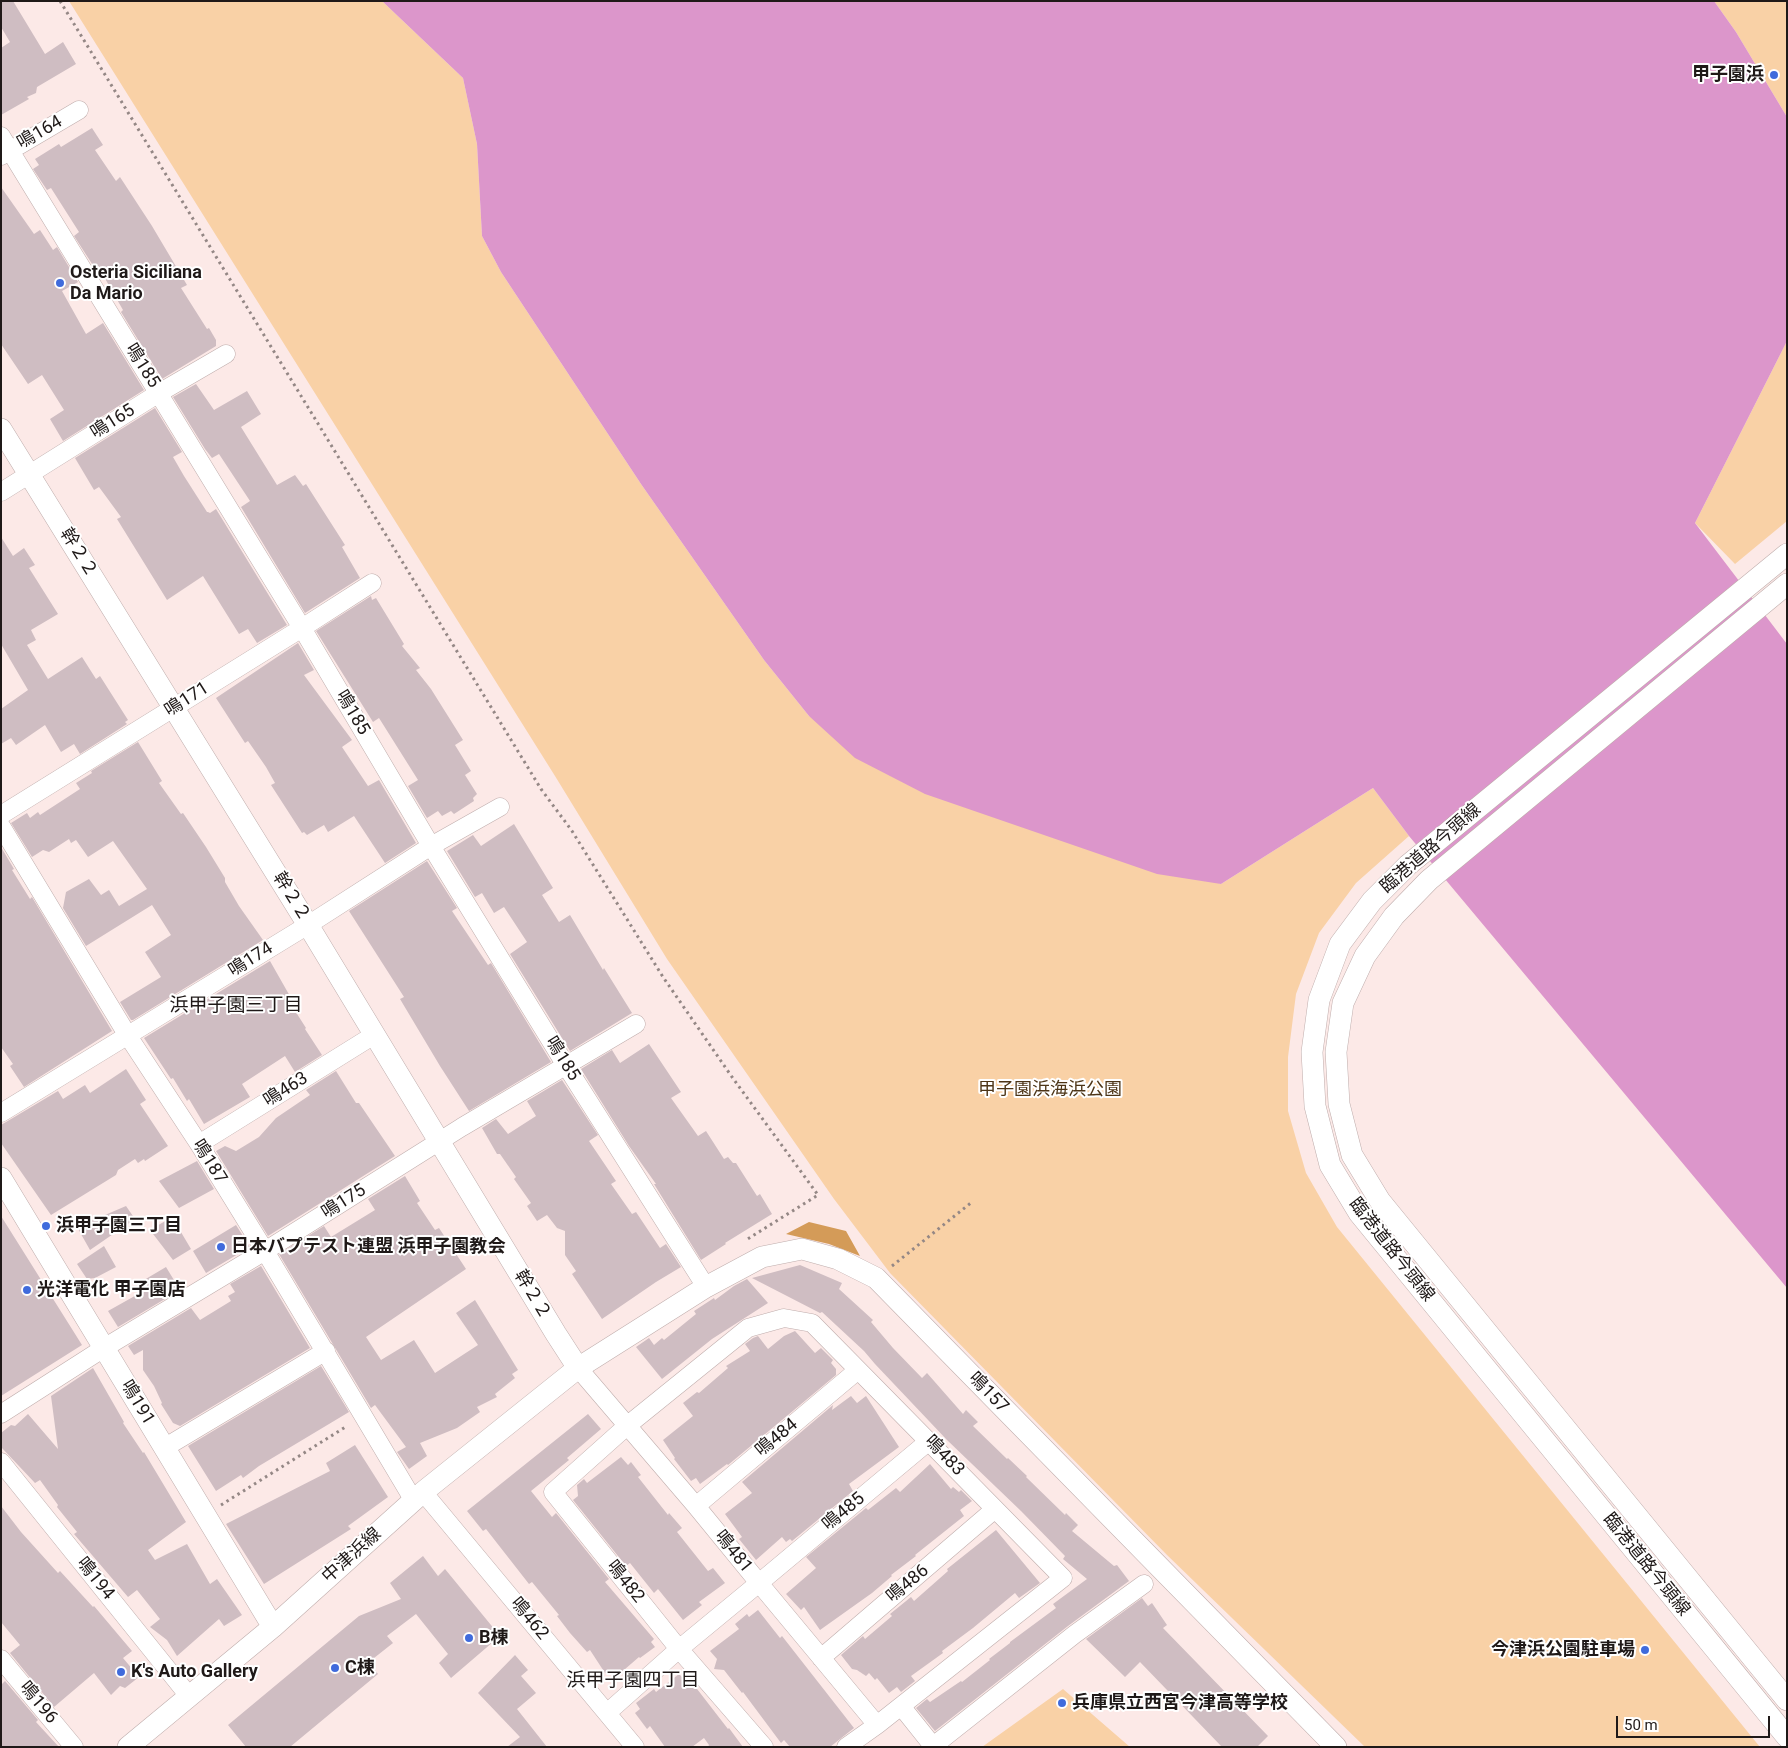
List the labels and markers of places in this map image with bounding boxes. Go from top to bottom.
place label: 甲子園浜 [1692,64,1764,86]
marker: 甲子園浜 [1768,69,1780,81]
place label: Osteria Siciliana Da Mario [70,262,202,304]
marker: Osteria Siciliana Da Mario [54,277,66,289]
place label: 浜甲子園三丁目 [56,1215,182,1237]
marker: 浜甲子園三丁目 [40,1220,52,1232]
place label: 日本バプテスト連盟 浜甲子園教会 [231,1236,505,1258]
marker: 日本バプテスト連盟 浜甲子園教会 [215,1241,227,1253]
place label: 光洋電化 甲子園店 [37,1279,185,1301]
marker: 光洋電化 甲子園店 [21,1284,33,1296]
place label: B棟 [479,1627,508,1649]
marker: B棟 [463,1632,475,1644]
place label: 今津浜公園駐車場 [1491,1639,1635,1661]
marker: 今津浜公園駐車場 [1639,1644,1651,1656]
place label: C棟 [345,1657,375,1679]
place label: K's Auto Gallery [131,1661,258,1683]
marker: C棟 [329,1662,341,1674]
marker: K's Auto Gallery [115,1666,127,1678]
place label: 兵庫県立西宮今津高等学校 [1072,1692,1288,1714]
marker: 兵庫県立西宮今津高等学校 [1056,1697,1068,1709]

